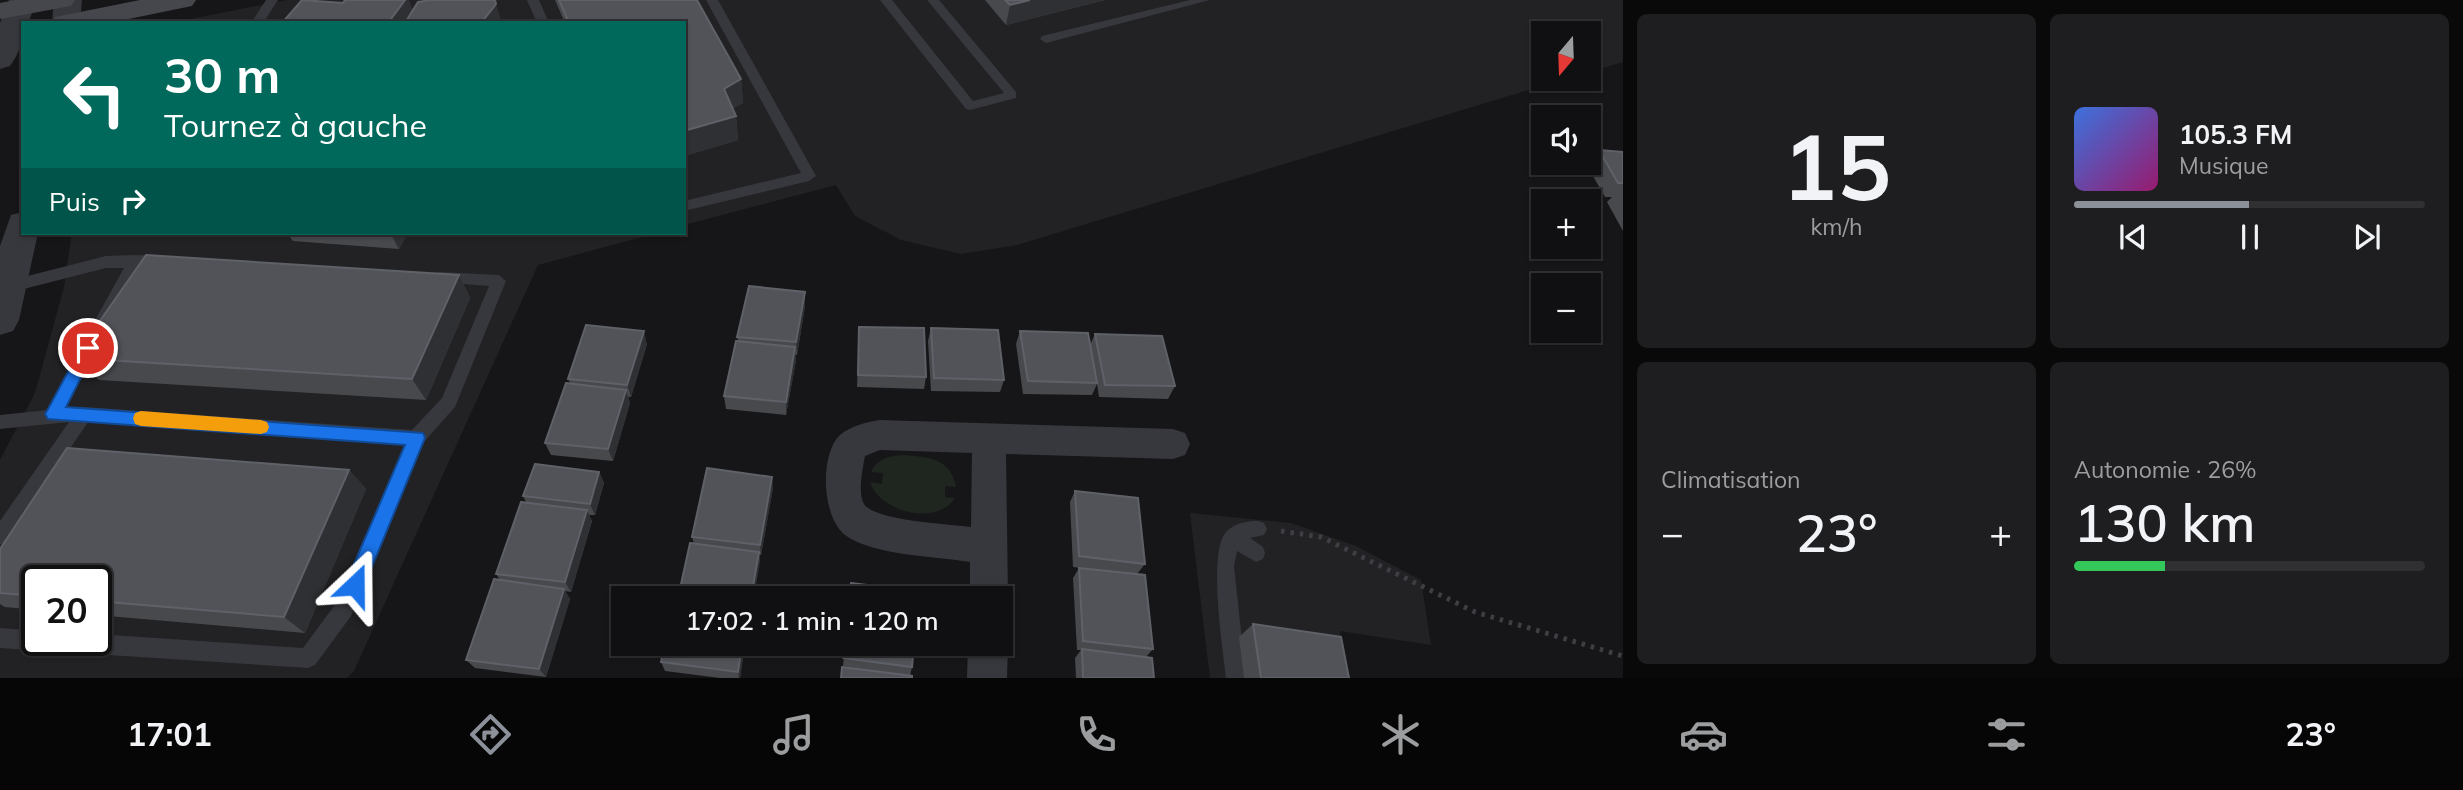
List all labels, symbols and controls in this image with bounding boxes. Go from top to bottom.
north arrow [1531,21,1601,91]
map controls [1531,21,1601,343]
text: 30 m [164,44,280,105]
icon: left [49,49,140,140]
text: Tournez à gauche [164,105,427,145]
button: sound [1531,105,1601,175]
text: 15 [1782,109,1891,223]
text: 105.3 FM [2179,118,2292,151]
text: Musique [2179,151,2268,180]
icon: right [114,182,152,220]
text: Puis [49,185,100,218]
button: + [1531,189,1601,259]
text: km/h [1810,212,1863,241]
icon: previous [2114,218,2152,256]
icon: pause [2231,218,2269,256]
icon: next [2348,218,2386,256]
button: − [1531,273,1601,343]
pin [58,318,118,378]
icon: arrive [69,329,107,367]
text: Autonomie · 26% [2074,455,2257,484]
text: Climatisation [1661,465,1801,494]
text: 130 km [2074,490,2255,555]
text: 23° [1796,500,1877,565]
text: − [1661,509,1684,557]
text: + [1989,509,2012,557]
position arrow [318,548,392,622]
speed limit sign: 20 [21,565,112,656]
text: 17:02 · 1 min · 120 m [685,604,939,637]
icon: directions [466,710,515,759]
icon: music [769,710,818,759]
icon: phone [1072,710,1121,759]
icon: climate [1376,710,1425,759]
icon: car [1679,710,1728,759]
icon: filters [1982,710,2031,759]
text: 17:01 [127,714,212,754]
text: 23° [2285,714,2336,754]

